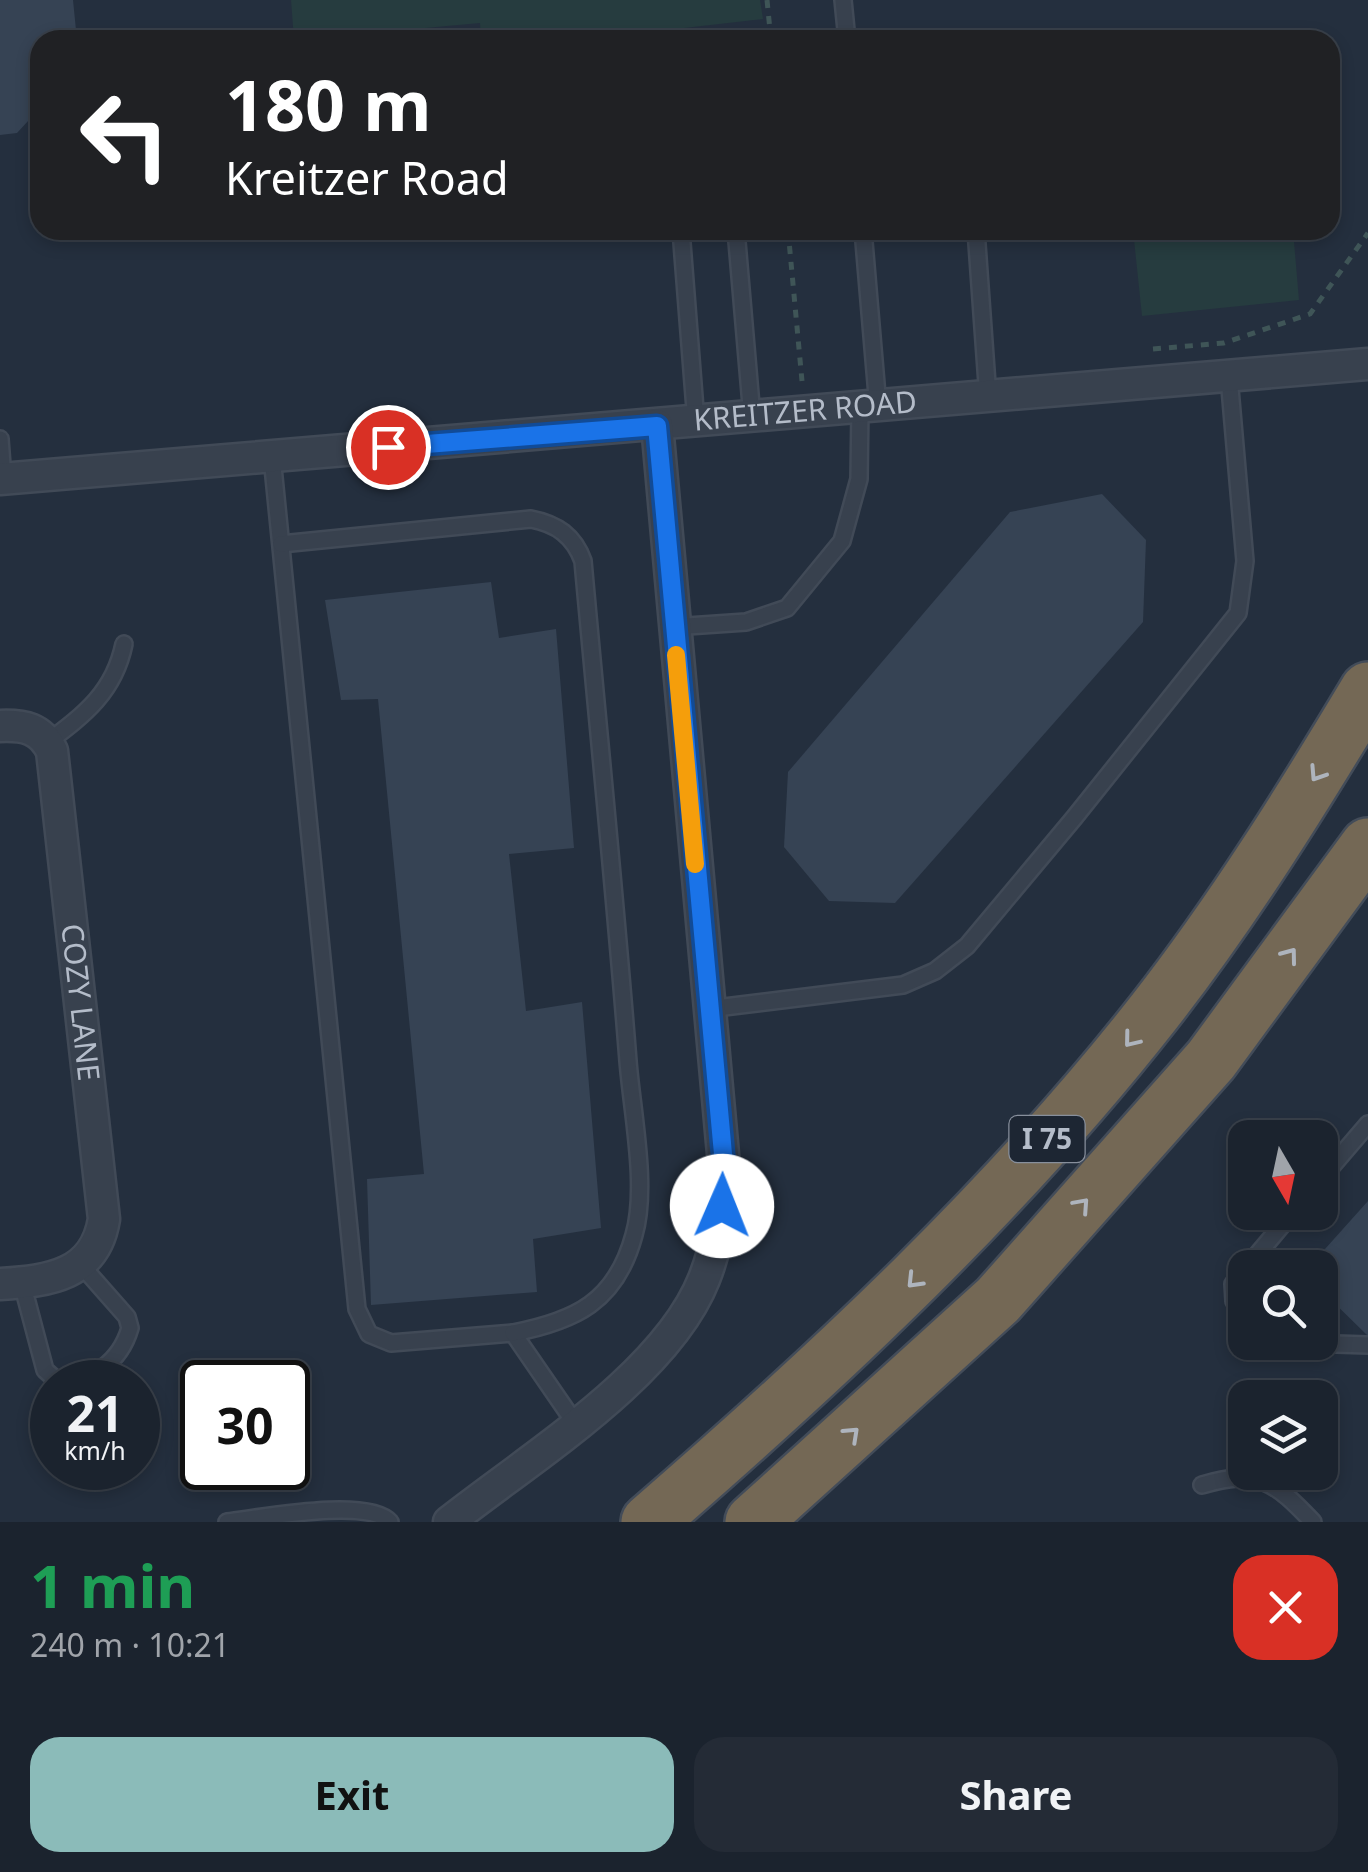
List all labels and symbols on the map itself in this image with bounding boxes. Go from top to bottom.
street label: KREITZER ROAD [692,380,918,440]
pin [346,405,431,490]
one-way arrow [1311,763,1330,781]
street label: COZY LANE [52,921,111,1083]
one-way arrow [1278,948,1295,966]
one-way arrow [1125,1028,1143,1046]
road number: I 75 [1010,1116,1084,1162]
north arrow [1228,1120,1338,1230]
position arrow [670,1154,774,1258]
one-way arrow [1071,1198,1089,1217]
one-way arrow [908,1269,926,1288]
speed limit sign: 30 [180,1360,310,1490]
one-way arrow [841,1428,859,1446]

